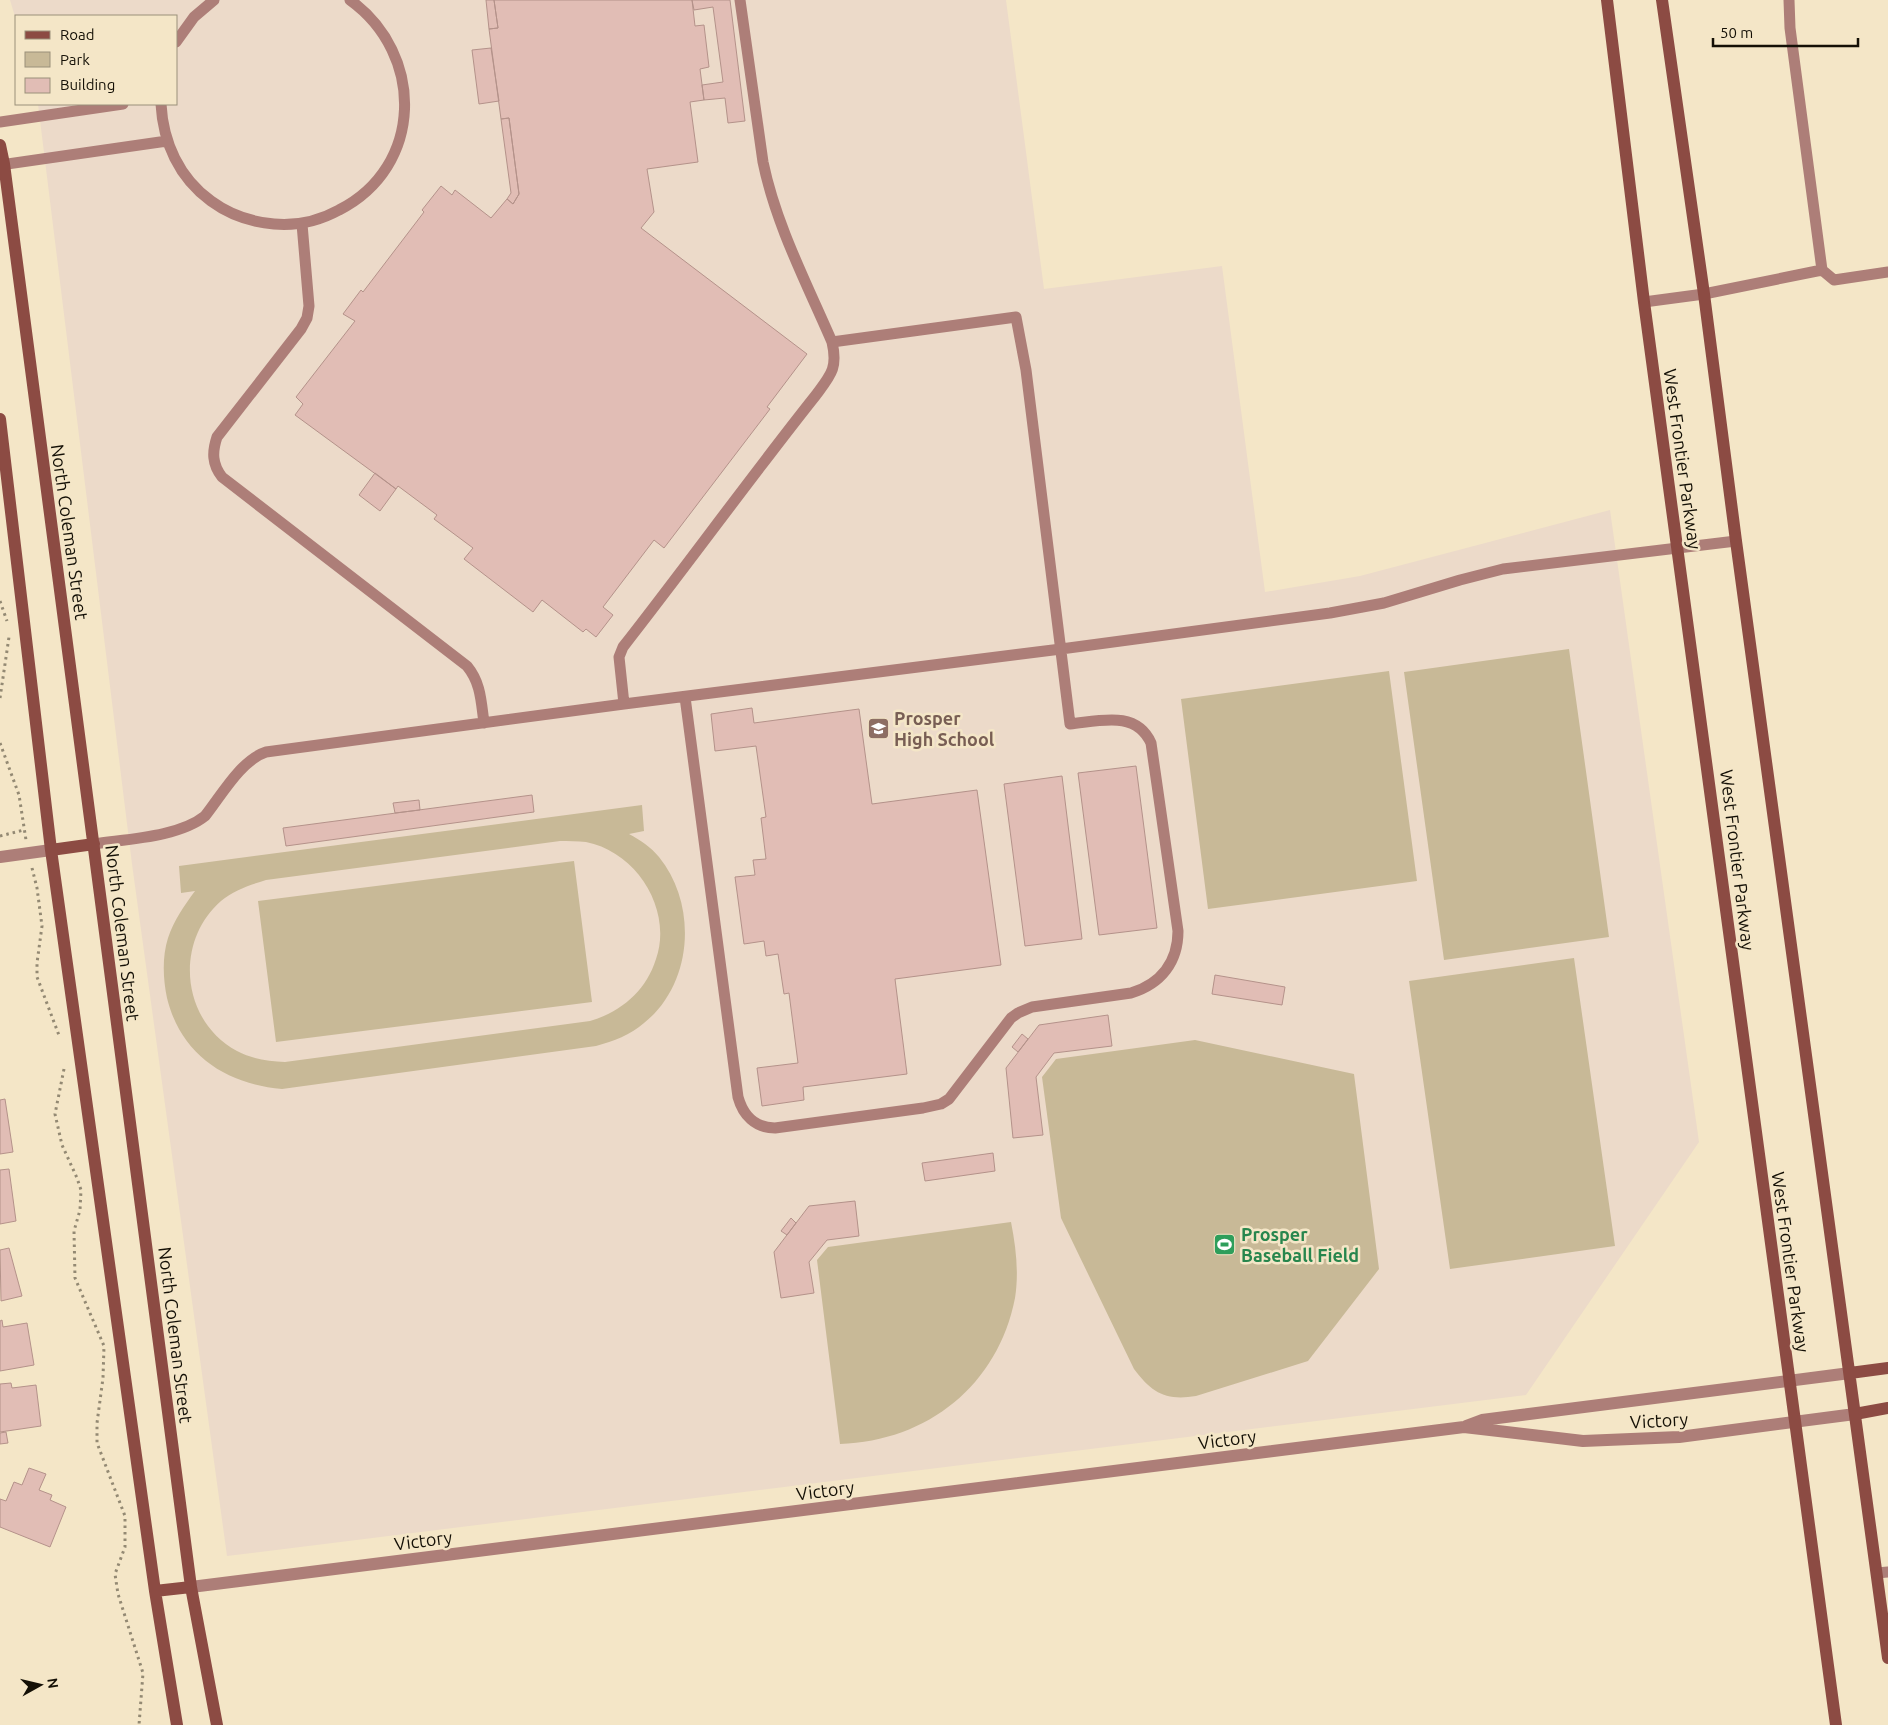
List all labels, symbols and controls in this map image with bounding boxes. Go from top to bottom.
legend [15,15,178,105]
scale bar [1713,15,1858,47]
text: 50 m [1720,24,1753,41]
text: Road [60,26,95,43]
text: Park [60,51,90,68]
text: Building [60,76,115,93]
street label: West Frontier Parkway [1660,367,1706,551]
street label: North Coleman Street [48,443,92,621]
place label: Prosper High School [894,708,995,749]
school or university icon: Prosper High School [866,716,890,740]
street label: West Frontier Parkway [1717,768,1759,952]
street label: North Coleman Street [102,844,144,1022]
street label: West Frontier Parkway [1768,1170,1814,1354]
place label: Prosper Baseball Field [1241,1224,1359,1265]
sports icon: Prosper Baseball Field [1213,1232,1237,1256]
street label: North Coleman Street [155,1246,197,1424]
street label: Victory [1629,1408,1689,1432]
street label: Victory [1197,1425,1257,1452]
street label: Victory [795,1476,855,1503]
street label: Victory [393,1526,453,1553]
north arrow [15,1660,65,1710]
text: N [44,1677,62,1689]

